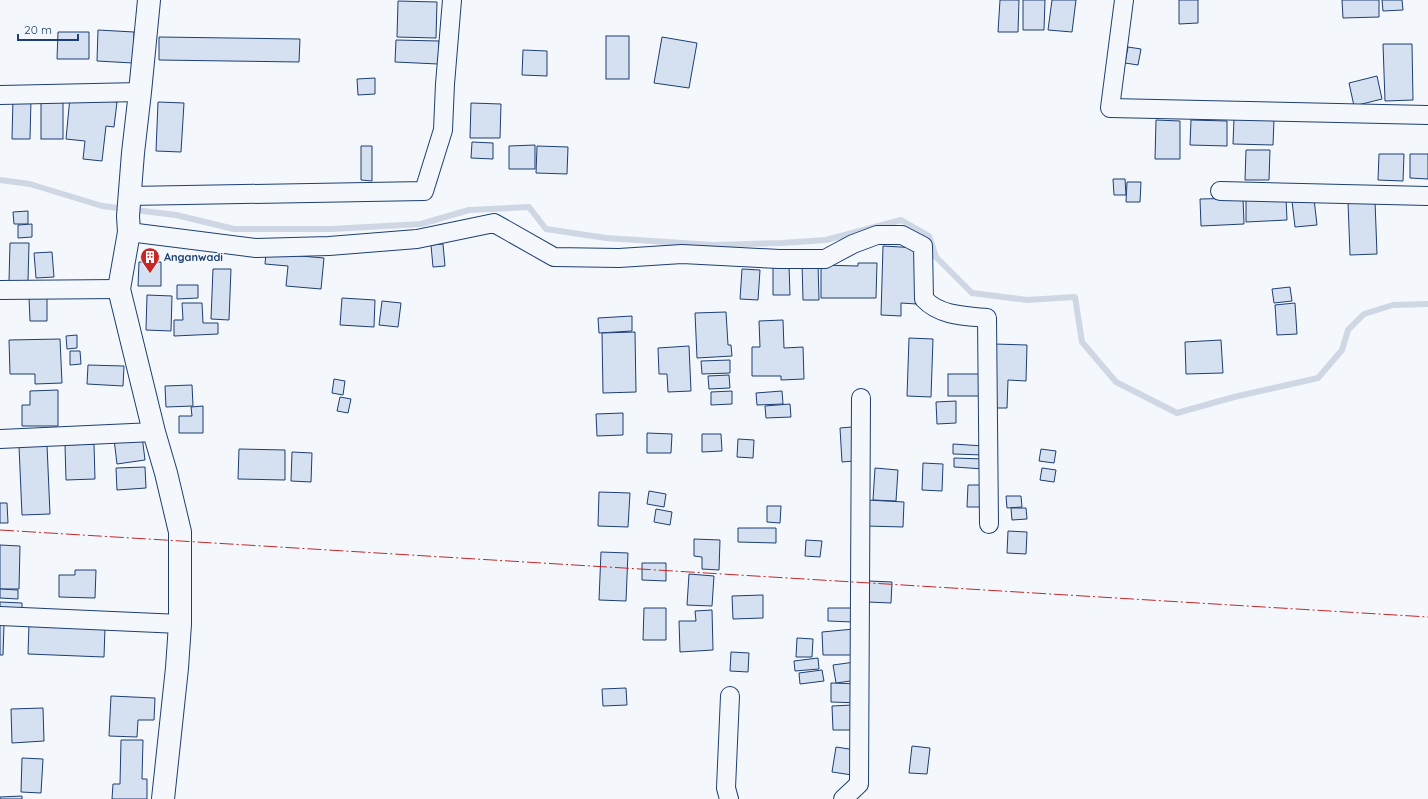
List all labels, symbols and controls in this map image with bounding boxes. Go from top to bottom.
scale bar [18,16,78,42]
text: 20 m [24,22,52,37]
building icon: Anganwadi [139,246,161,274]
place label: Anganwadi [164,250,223,264]

